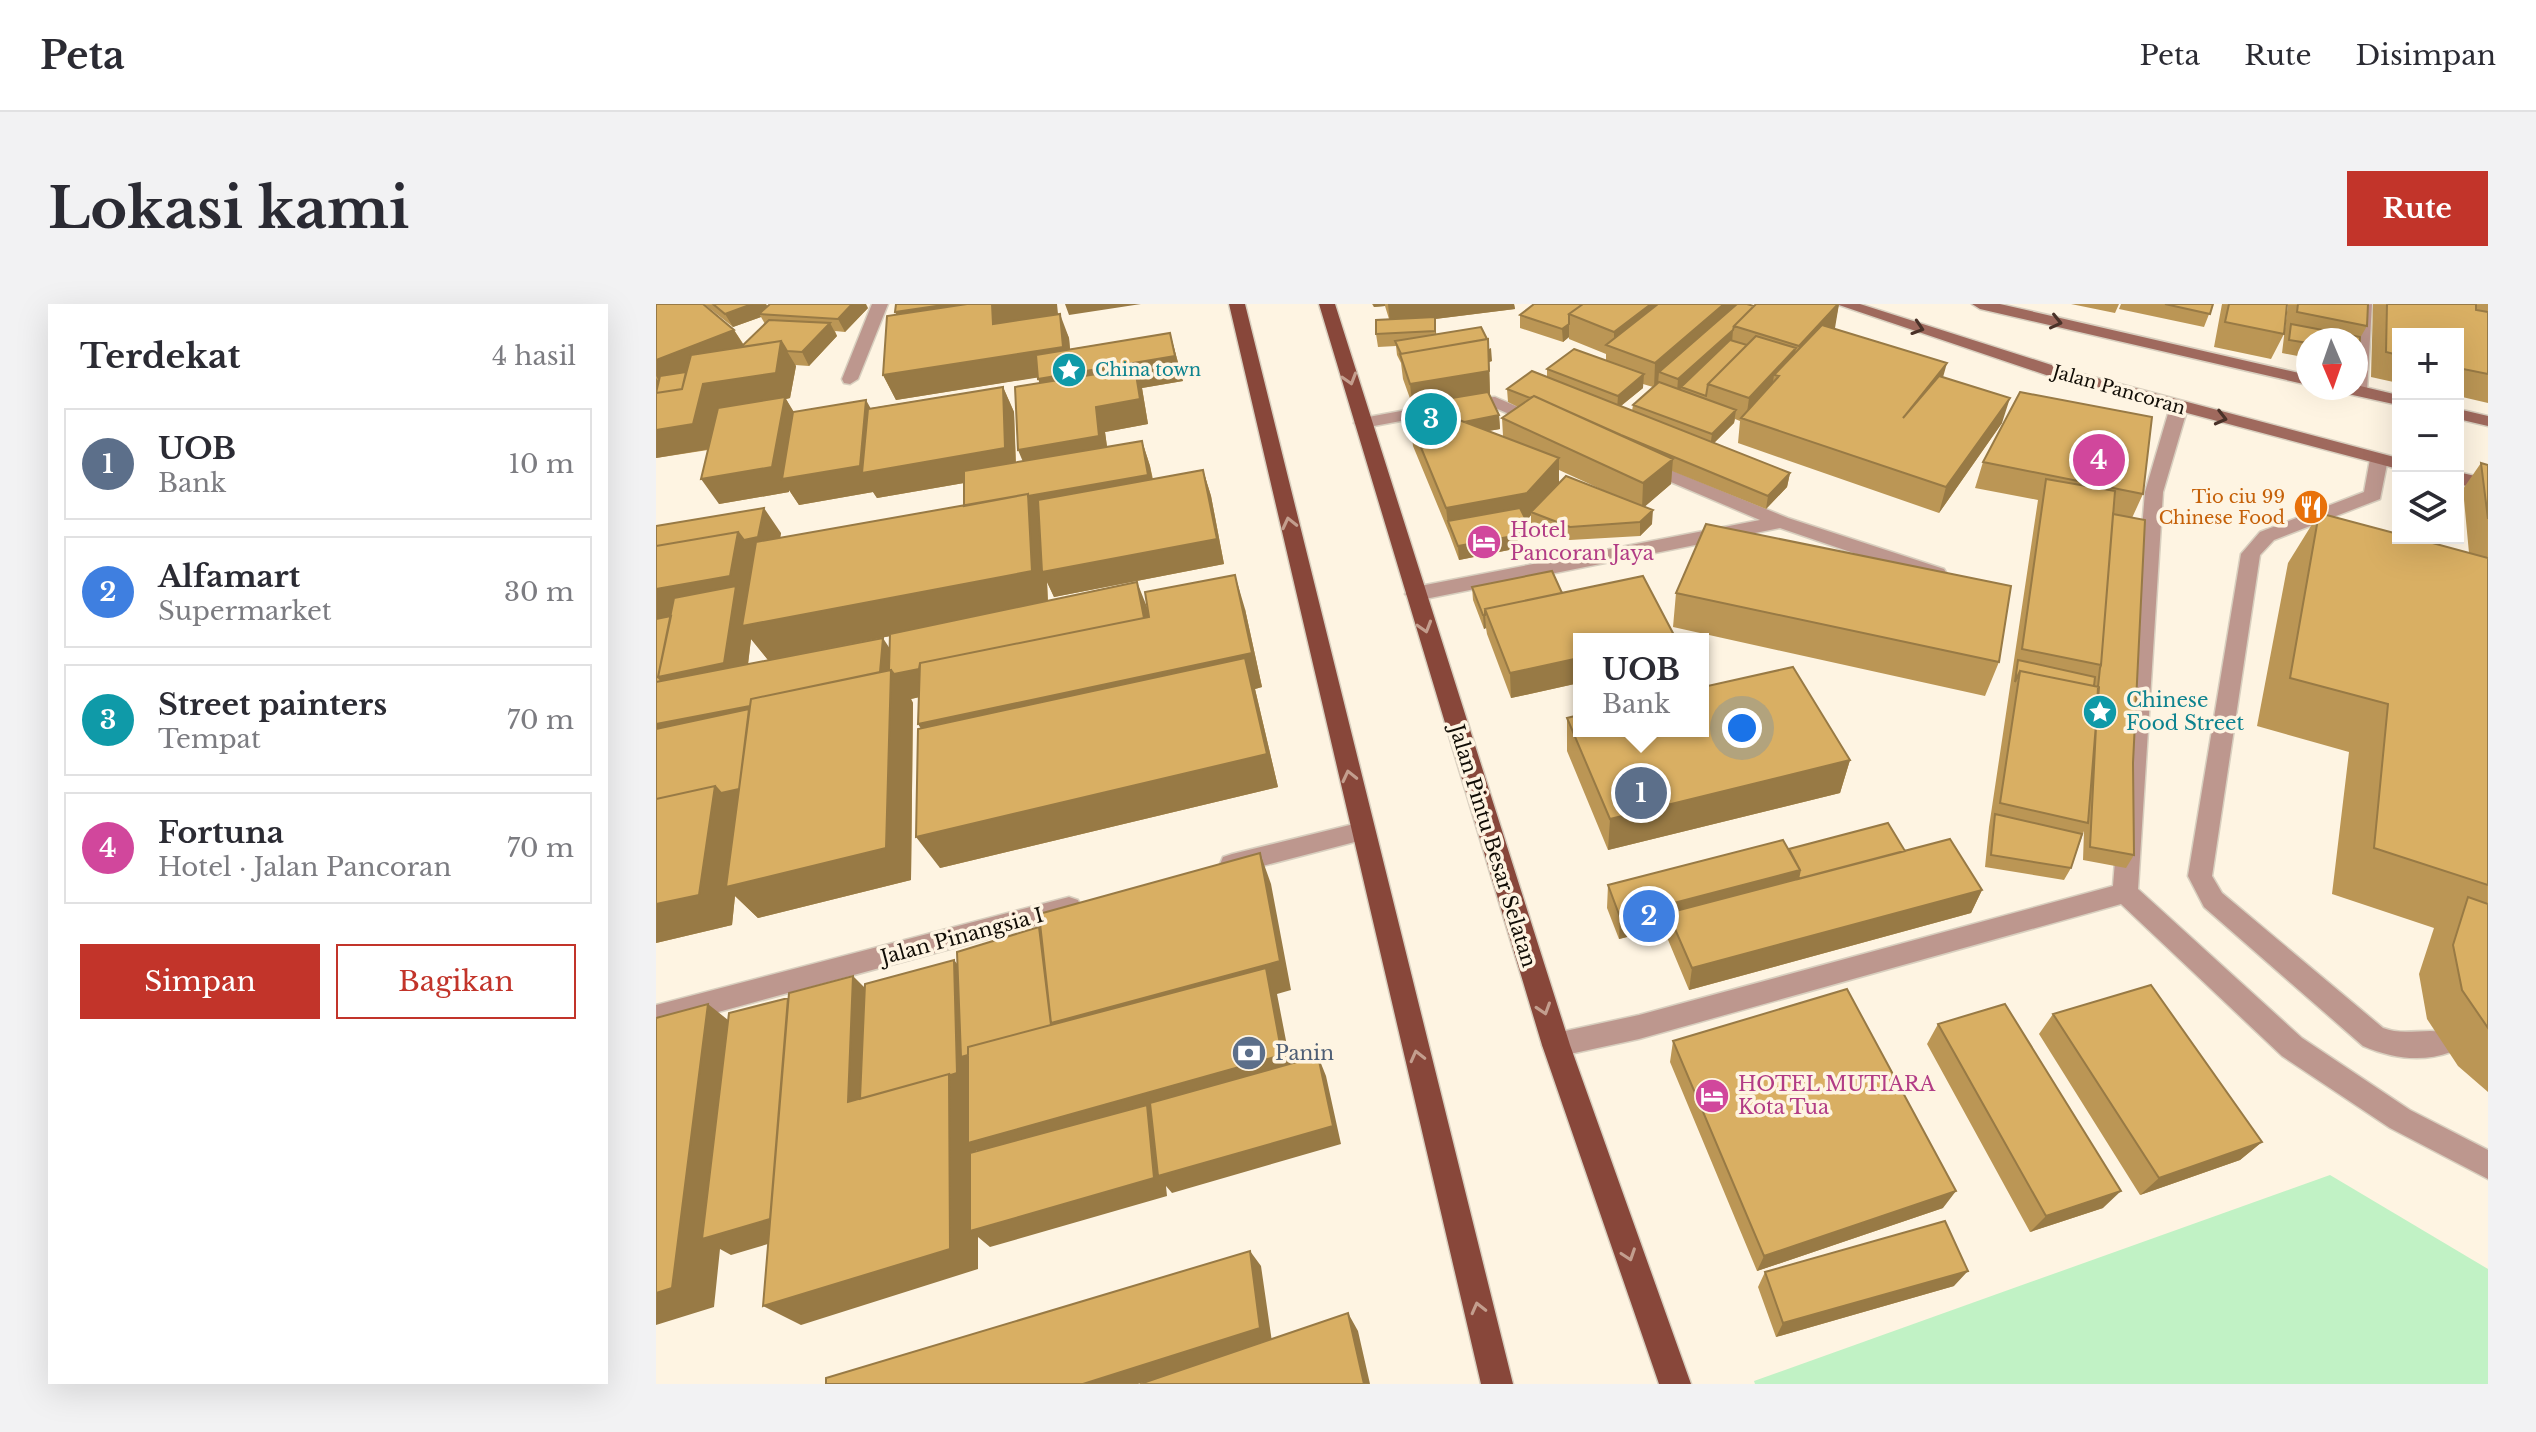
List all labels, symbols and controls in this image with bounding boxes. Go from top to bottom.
text: Peta [40,32,125,79]
text: Peta [2140,38,2200,73]
text: Rute [2244,38,2312,73]
text: Disimpan [2356,38,2496,73]
button: Rute [2347,171,2488,246]
text: Lokasi kami [48,174,409,243]
one-way arrow [2048,313,2062,330]
one-way arrow [1911,319,1924,335]
north arrow [2296,328,2368,400]
map controls [2392,328,2464,544]
button: + [2392,328,2464,400]
text: Terdekat [80,335,241,377]
text: 4 hasil [492,340,576,372]
place icon: China town [1050,351,1088,389]
place label: China town [1095,359,1201,381]
street label: Jalan Pancoran [2048,360,2188,419]
one-way arrow [1341,371,1357,385]
pin: 3 [1405,389,1457,449]
button: − [2392,400,2464,472]
one-way arrow [2213,409,2227,426]
text: UOB [158,430,236,467]
pin: 4 [2073,430,2125,490]
text: 1 [102,448,114,480]
text: 10 m [508,448,574,480]
text: Bank [158,467,226,499]
button: layers [2392,472,2464,544]
place label: Tio ciu 99 Chinese Food [2159,486,2285,529]
restaurant icon: Tio ciu 99 Chinese Food [2292,488,2330,526]
one-way arrow [1281,516,1298,530]
place label: Hotel Pancoran Jaya [1510,518,1655,565]
hotel icon: Hotel Pancoran Jaya [1465,523,1503,561]
text: Alfamart [158,558,300,595]
text: 2 [100,576,116,608]
text: 30 m [504,576,574,608]
text: Supermarket [158,595,332,627]
one-way arrow [1416,620,1432,634]
popup [1573,633,1709,737]
text: UOB [1602,651,1680,688]
text: Street painters [158,686,387,723]
text: Bank [1602,688,1670,720]
place label: Chinese Food Street [2126,688,2245,735]
place icon: Chinese Food Street [2081,693,2119,731]
text: 3 [100,704,116,736]
text: 70 m [507,704,574,736]
your location [1722,708,1762,748]
street label: Jalan Pintu Besar Selatan [1444,719,1541,970]
text: Tempat [158,723,261,755]
pin: 1 [1615,763,1667,823]
one-way arrow [1341,769,1358,783]
text: Fortuna [158,814,284,851]
text: 4 [99,832,117,864]
text: 70 m [507,832,574,864]
text: Hotel · Jalan Pancoran [158,851,451,883]
pin: 2 [1623,886,1675,946]
street label: Jalan Pinangsia I [875,903,1046,970]
button: Simpan [80,944,320,1019]
button: Bagikan [336,944,576,1019]
one-way arrow [1535,1002,1551,1016]
bank icon: Panin [1230,1034,1268,1072]
place label: Panin [1275,1041,1334,1065]
one-way arrow [1409,1049,1426,1063]
place label: HOTEL MUTIARA Kota Tua [1738,1072,1936,1119]
hotel icon: HOTEL MUTIARA Kota Tua [1693,1077,1731,1115]
one-way arrow [1620,1247,1636,1261]
one-way arrow [1471,1302,1488,1316]

